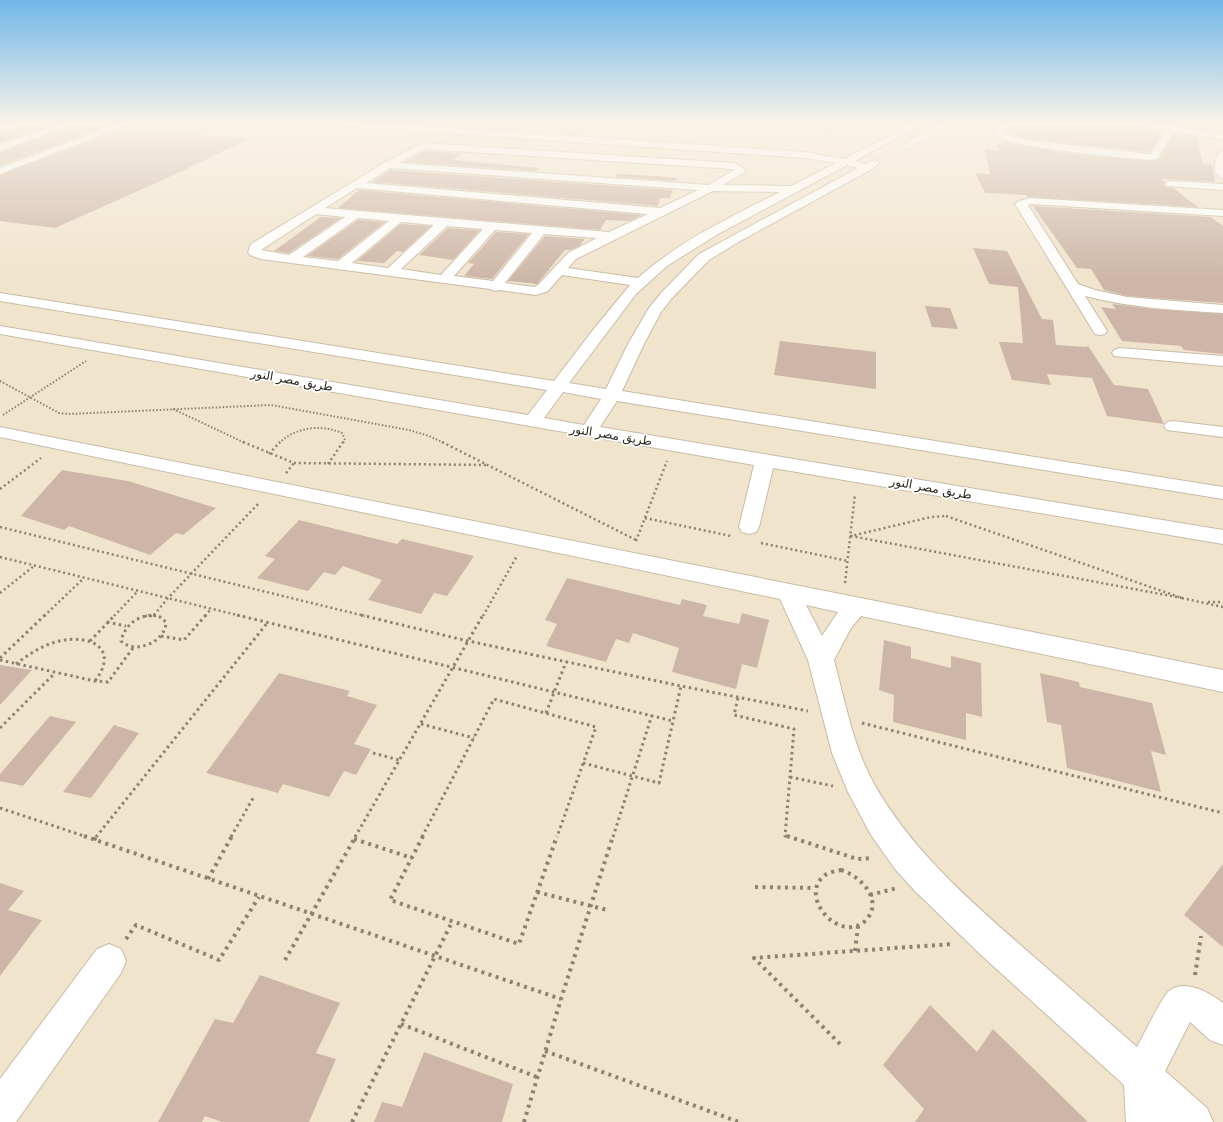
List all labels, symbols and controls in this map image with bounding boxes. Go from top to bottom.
street label: طريق مصر النور [249,366,334,395]
street label: طريق مصر النور [568,421,653,449]
street label: طريق مصر النور [888,474,973,503]

